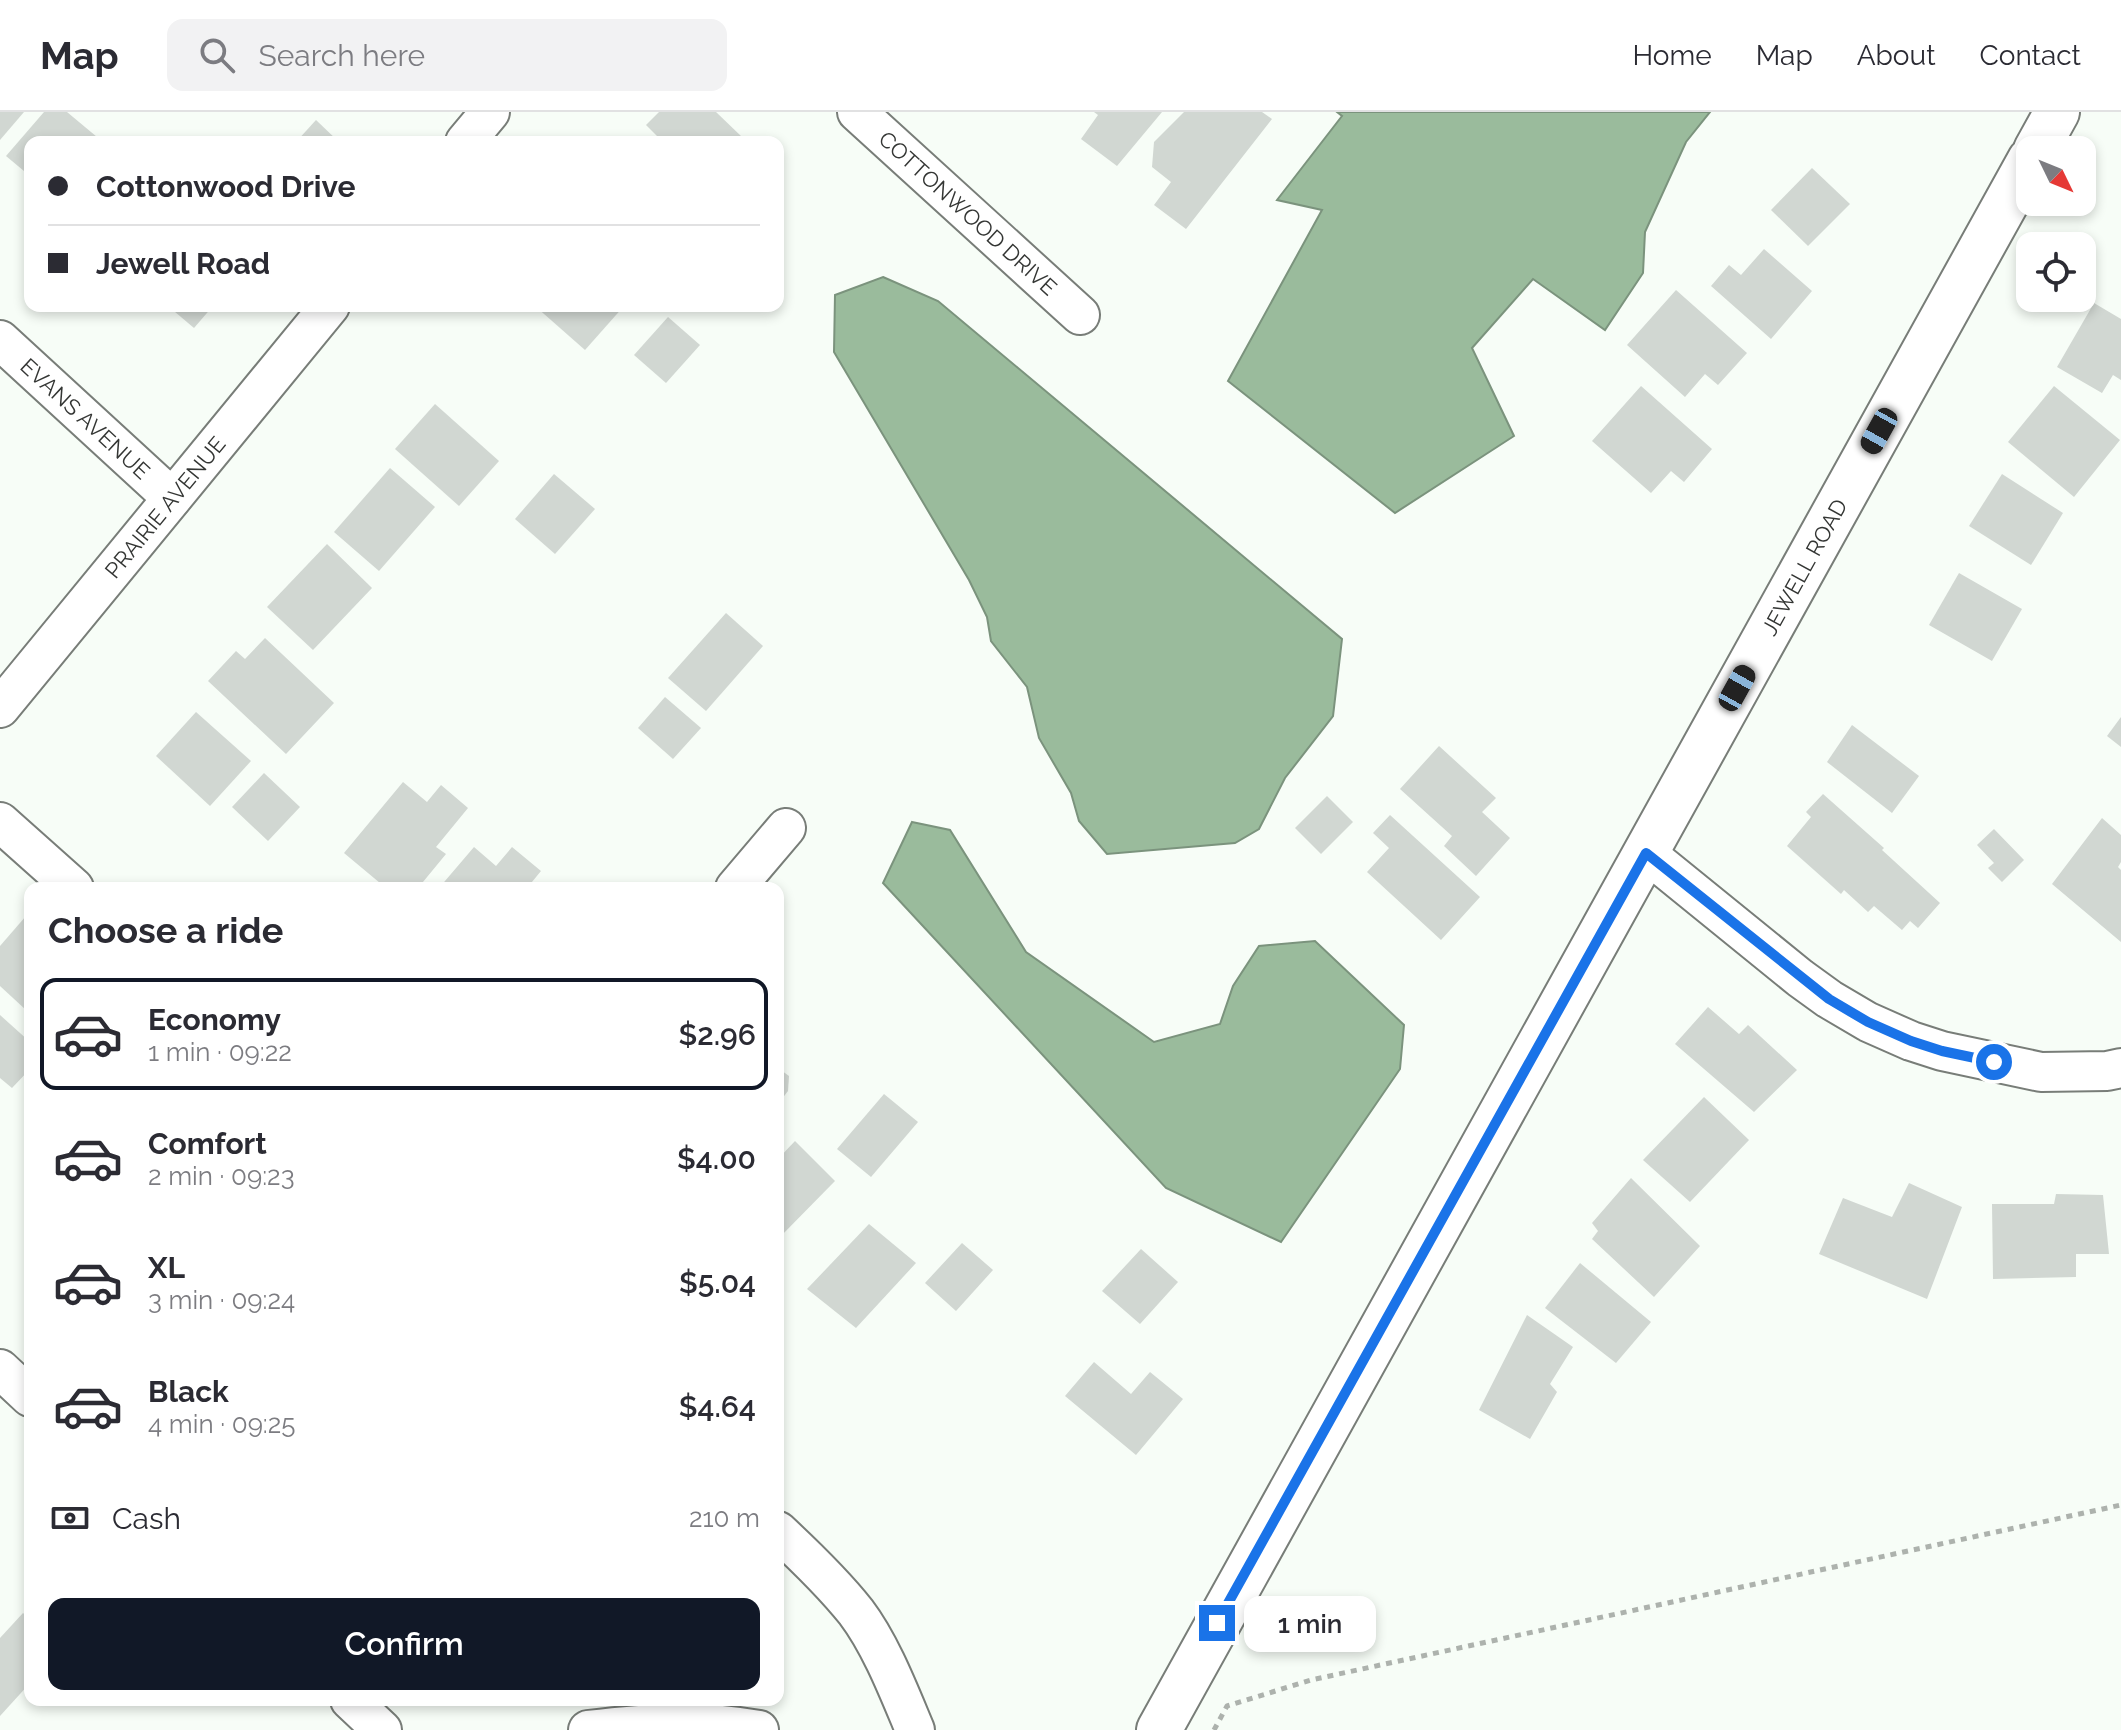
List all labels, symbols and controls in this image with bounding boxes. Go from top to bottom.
search box [167,19,727,91]
text: Map [40,33,119,78]
icon: search [195,33,239,77]
text: Search here [259,38,425,73]
text: Home [1632,39,1712,72]
text: Map [1756,39,1813,72]
text: About [1857,39,1936,72]
text: Contact [1980,39,2081,72]
street label: COTTONWOOD DRIVE [874,125,1062,301]
north arrow [2016,136,2096,216]
map controls [2016,136,2096,312]
text: Cottonwood Drive [96,169,355,204]
button: locate [2016,232,2096,312]
text: Jewell Road [96,246,270,281]
street label: EVANS AVENUE [15,353,155,484]
car [1857,404,1901,458]
street label: PRAIRIE AVENUE [99,431,231,583]
street label: JEWELL ROAD [1756,494,1852,640]
car [1715,661,1759,715]
text: Choose a ride [48,909,283,951]
icon: car [52,998,124,1070]
text: Economy [148,1002,281,1037]
text: $2.96 [678,1017,756,1052]
text: 1 min · 09:22 [148,1037,292,1067]
route start [1976,1044,2012,1080]
icon: car [52,1122,124,1194]
text: Comfort [148,1126,267,1161]
text: $4.00 [677,1141,756,1176]
text: 2 min · 09:23 [148,1161,295,1191]
icon: car [52,1246,124,1318]
text: XL [148,1250,185,1285]
text: $5.04 [679,1265,756,1300]
text: 3 min · 09:24 [148,1285,295,1315]
icon: car [52,1370,124,1442]
text: Black [148,1374,229,1409]
text: $4.64 [679,1389,756,1424]
text: 4 min · 09:25 [148,1409,295,1439]
icon: cash [48,1496,92,1540]
text: Cash [112,1501,181,1536]
text: 210 m [689,1503,760,1533]
callout: 1 min [1245,1595,1377,1651]
button: Confirm [48,1598,760,1690]
route end [1199,1605,1235,1641]
text: 1 min [1278,1609,1342,1639]

